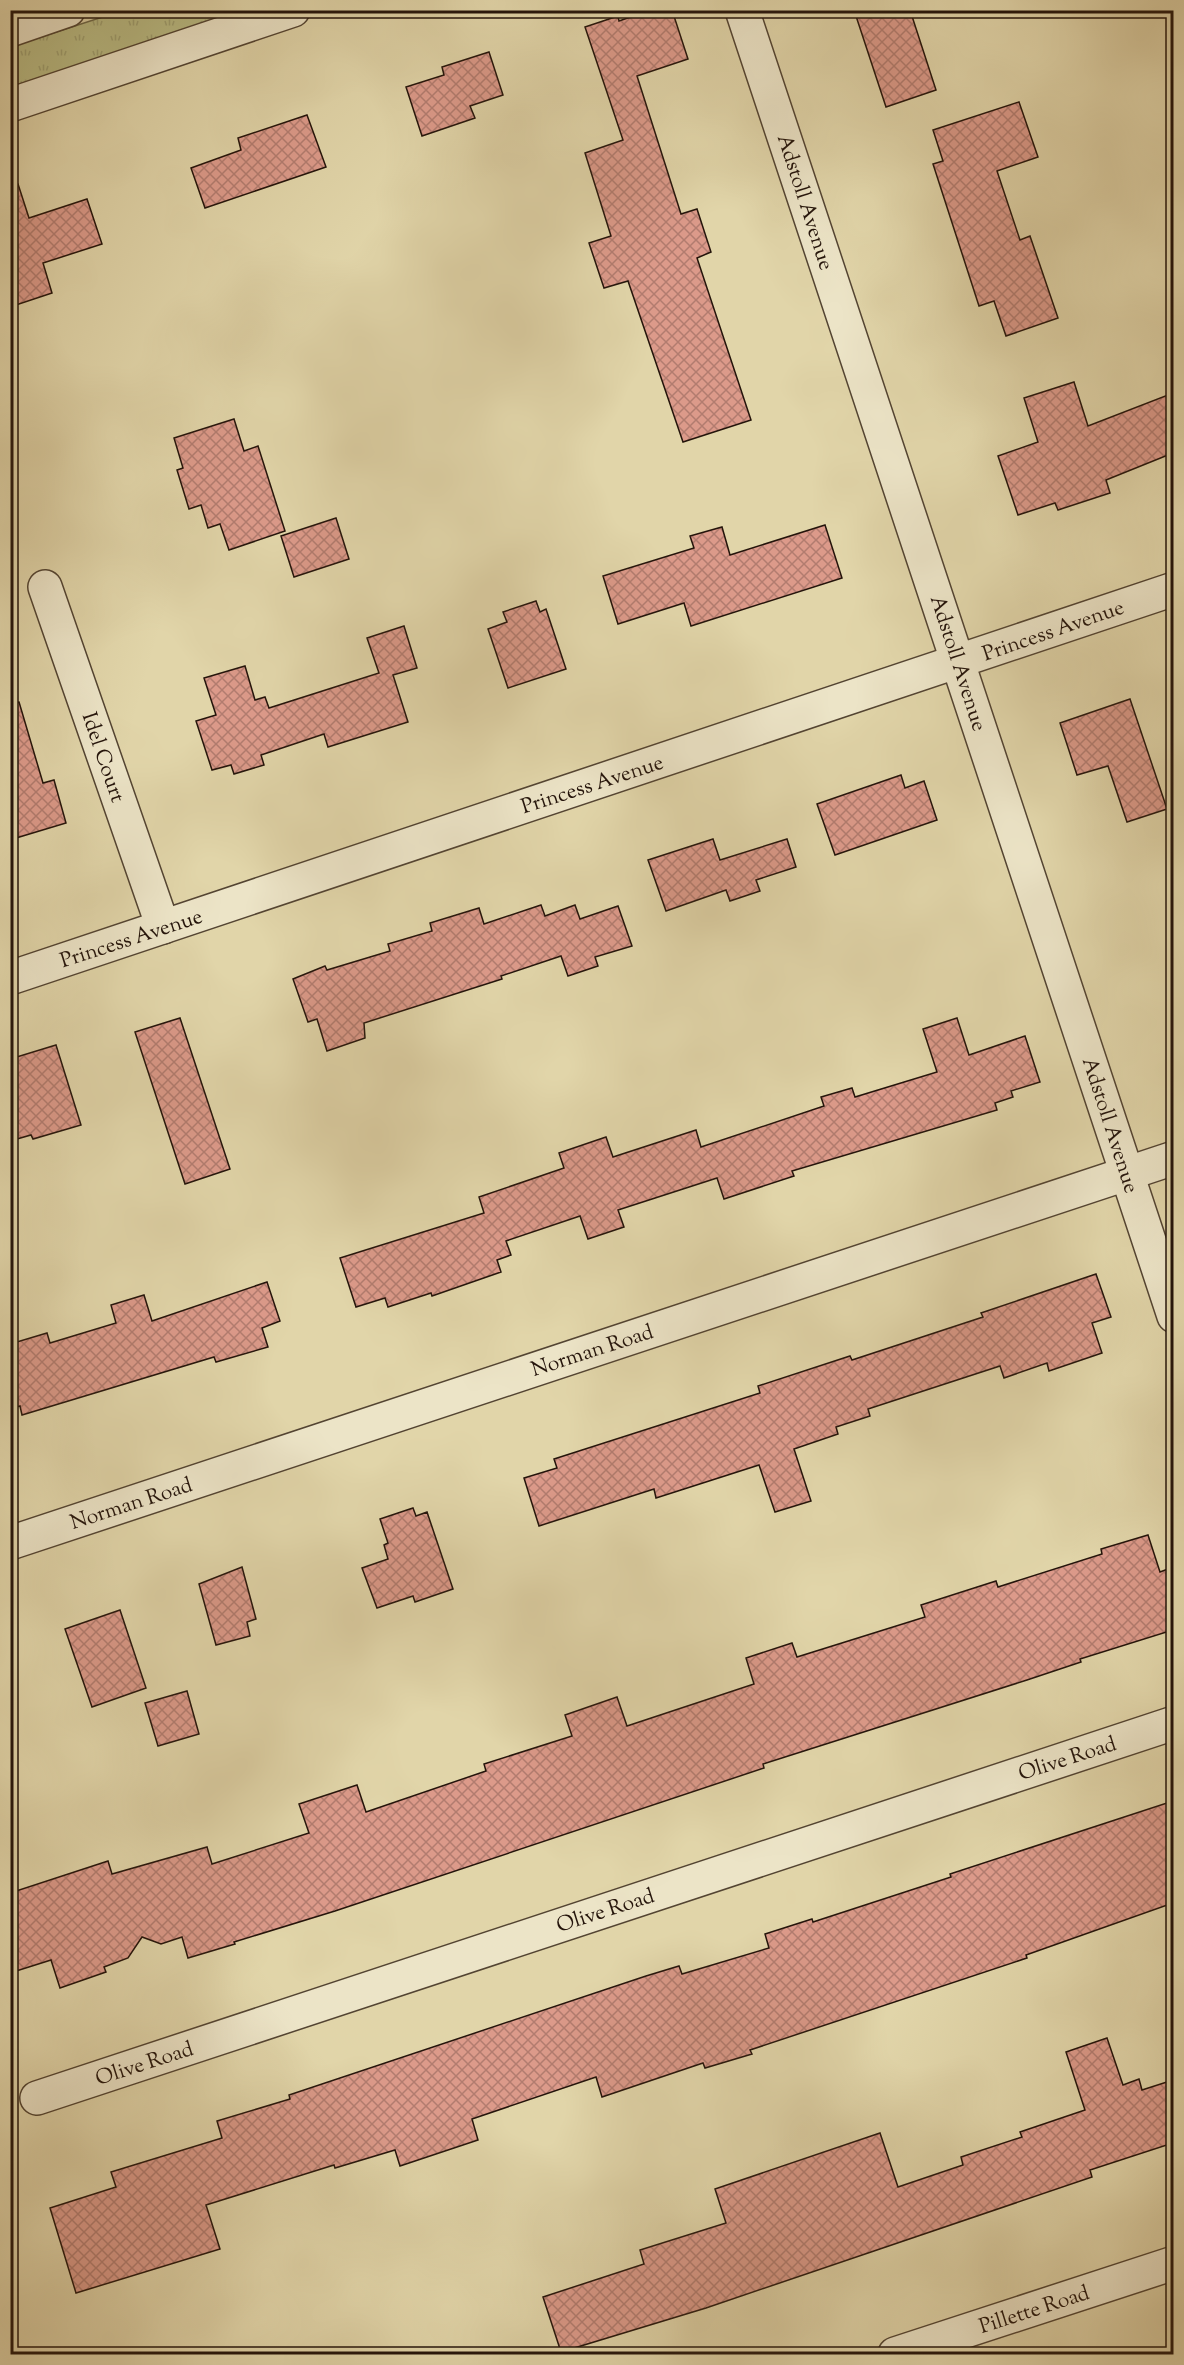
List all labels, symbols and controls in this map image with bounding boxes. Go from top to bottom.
street label: Adstoll Avenue [768,131,840,274]
street label: Adstoll Avenue [921,592,993,735]
street label: Princess Avenue [979,594,1129,670]
street label: Idel Court [73,709,132,807]
street label: Princess Avenue [518,749,668,823]
street label: Princess Avenue [57,903,207,977]
street label: Adstoll Avenue [1073,1054,1145,1197]
street label: Norman Road [528,1318,658,1386]
street label: Norman Road [67,1471,197,1539]
street label: Olive Road [1015,1730,1121,1790]
street label: Olive Road [553,1882,659,1942]
street label: Olive Road [92,2035,198,2095]
street label: Pillette Road [976,2279,1094,2343]

